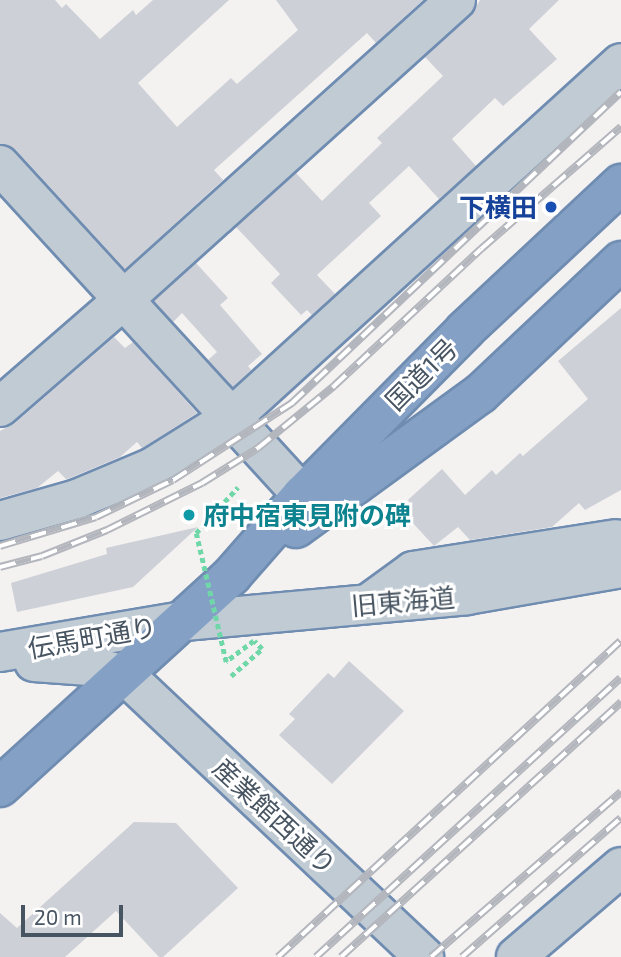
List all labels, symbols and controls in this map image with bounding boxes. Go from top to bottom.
place label: 下横田 [459,191,537,223]
marker: 下横田 [543,199,559,215]
street label: 国道1号 [379,332,463,416]
place label: 府中宿東見附の碑 [203,499,411,531]
marker: 府中宿東見附の碑 [181,507,197,523]
street label: 旧東海道 [350,581,456,621]
street label: 伝馬町通り [25,610,159,664]
street label: 産業館西通り [207,751,343,881]
scale bar [24,890,126,934]
text: 20 m [34,904,82,929]

